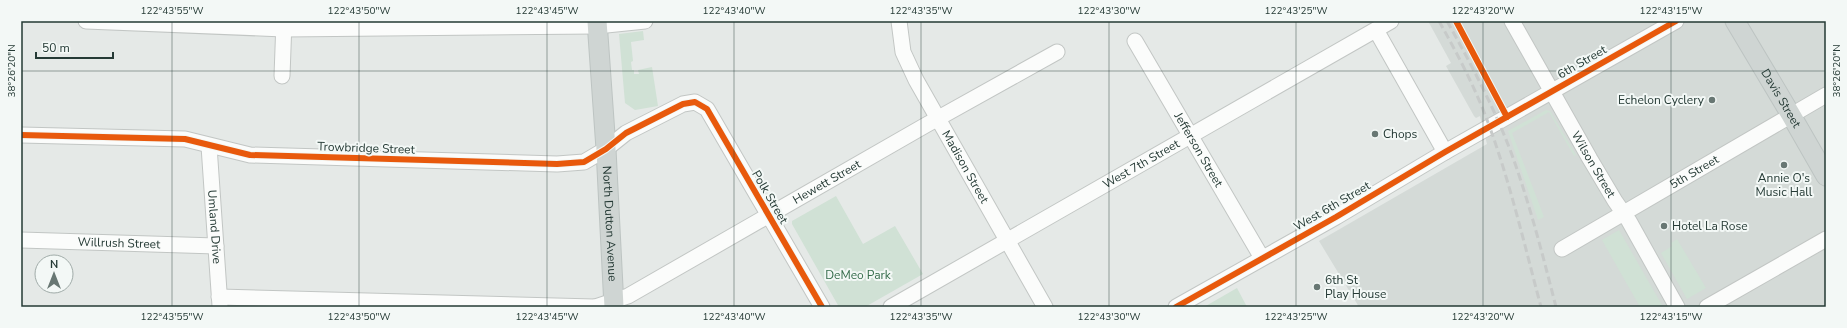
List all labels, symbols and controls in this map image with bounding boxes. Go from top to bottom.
text: 122°43'55"W [141,4,203,18]
text: 122°43'50"W [328,4,390,18]
text: 122°43'45"W [516,4,578,18]
text: 122°43'40"W [703,4,765,18]
text: 122°43'35"W [890,4,952,18]
text: 122°43'30"W [1078,4,1140,18]
text: 122°43'25"W [1265,4,1327,18]
text: 122°43'20"W [1452,4,1514,18]
text: 122°43'15"W [1640,4,1702,18]
scale bar [36,34,113,60]
text: 50 m [42,40,70,56]
street label: 6th Street [1555,41,1610,82]
text: 38°26'20"N [5,44,19,98]
text: 38°26'20"N [1830,44,1844,98]
street label: Davis Street [1757,66,1805,131]
place label: Echelon Cyclery [1618,92,1705,108]
marker: Echelon Cyclery [1707,95,1717,105]
street label: Jefferson Street [1170,109,1227,191]
place label: Chops [1383,126,1418,142]
street label: Madison Street [938,127,993,207]
street label: Wilson Street [1568,128,1620,201]
marker: Chops [1370,129,1380,139]
street label: West 7th Street [1100,135,1183,192]
street label: Trowbridge Street [317,138,416,158]
street label: 5th Street [1667,151,1722,192]
street label: Hewett Street [790,156,864,208]
marker: Annie O's Music Hall [1779,160,1789,170]
street label: North Dutton Avenue [599,165,621,282]
street label: Polk Street [748,167,792,227]
place label: Annie O's Music Hall [1756,170,1813,200]
street label: West 6th Street [1291,177,1374,234]
street label: Umland Drive [204,189,225,264]
place label: Hotel La Rose [1672,218,1748,234]
marker: Hotel La Rose [1659,221,1669,231]
street label: Willrush Street [77,234,161,252]
north arrow [34,254,74,294]
text: N [50,257,58,272]
park label: DeMeo Park [825,267,892,283]
place label: 6th St Play House [1325,272,1386,302]
marker: 6th St Play House [1312,282,1322,292]
text: 122°43'55"W [141,310,203,324]
text: 122°43'50"W [328,310,390,324]
text: 122°43'45"W [516,310,578,324]
text: 122°43'40"W [703,310,765,324]
text: 122°43'35"W [890,310,952,324]
text: 122°43'30"W [1078,310,1140,324]
text: 122°43'25"W [1265,310,1327,324]
text: 122°43'20"W [1452,310,1514,324]
text: 122°43'15"W [1640,310,1702,324]

